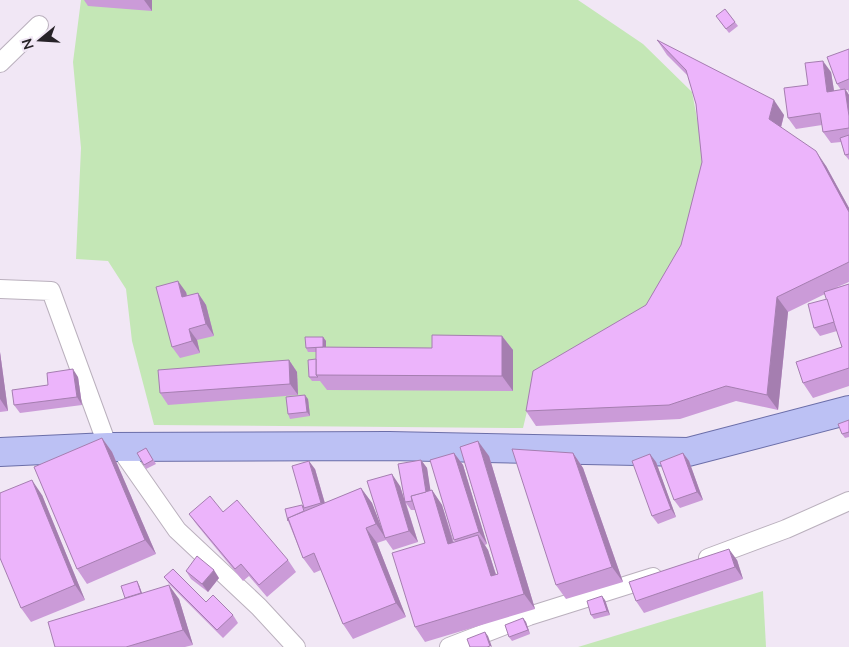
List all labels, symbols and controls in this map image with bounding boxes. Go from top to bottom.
north arrow [15,15,65,65]
text: N [17,36,39,52]

